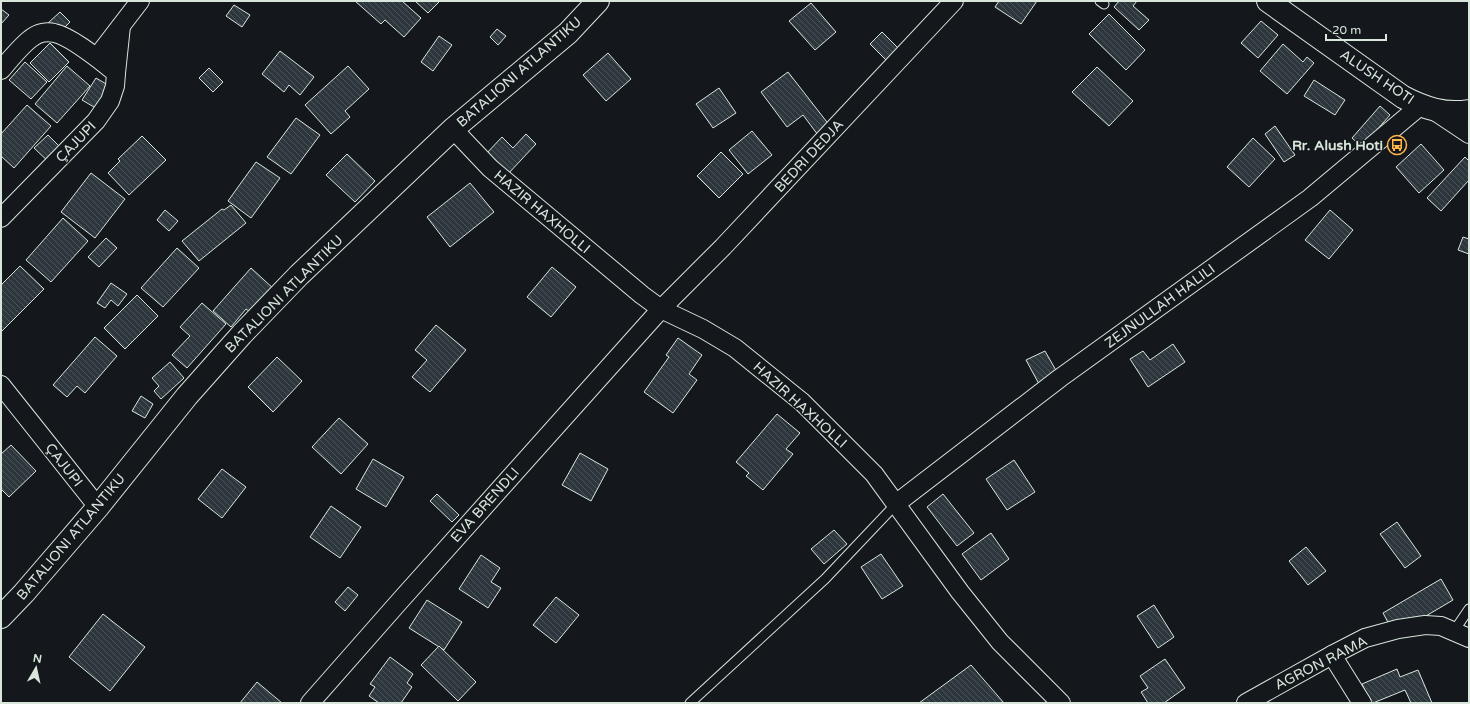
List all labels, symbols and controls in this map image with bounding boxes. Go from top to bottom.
street label: BATALIONI ATLANTIKU [453,13,585,131]
scale bar [1326,16,1386,42]
text: 20 m [1332,23,1361,37]
street label: ALUSH HOTI [1337,46,1417,108]
street label: BEDRI DEDJA [771,116,847,196]
street label: ÇAJUPI [52,118,100,166]
bus stop icon: Rr. Alush Hoti [1386,134,1408,156]
place label: Rr. Alush Hoti [1292,137,1383,154]
street label: HAZIR HAXHOLLI [490,167,594,257]
street label: BATALIONI ATLANTIKU [222,232,346,356]
street label: ZEJNULLAH HALILI [1102,260,1218,352]
street label: HAZIR HAXHOLLI [750,358,850,452]
street label: ÇAJUPI [42,440,86,490]
street label: EVA BRENDLI [447,464,523,546]
street label: BATALIONI ATLANTIKU [13,470,129,604]
street label: AGRON RAMA [1272,632,1370,694]
north arrow [16,648,56,688]
text: N [32,652,43,666]

